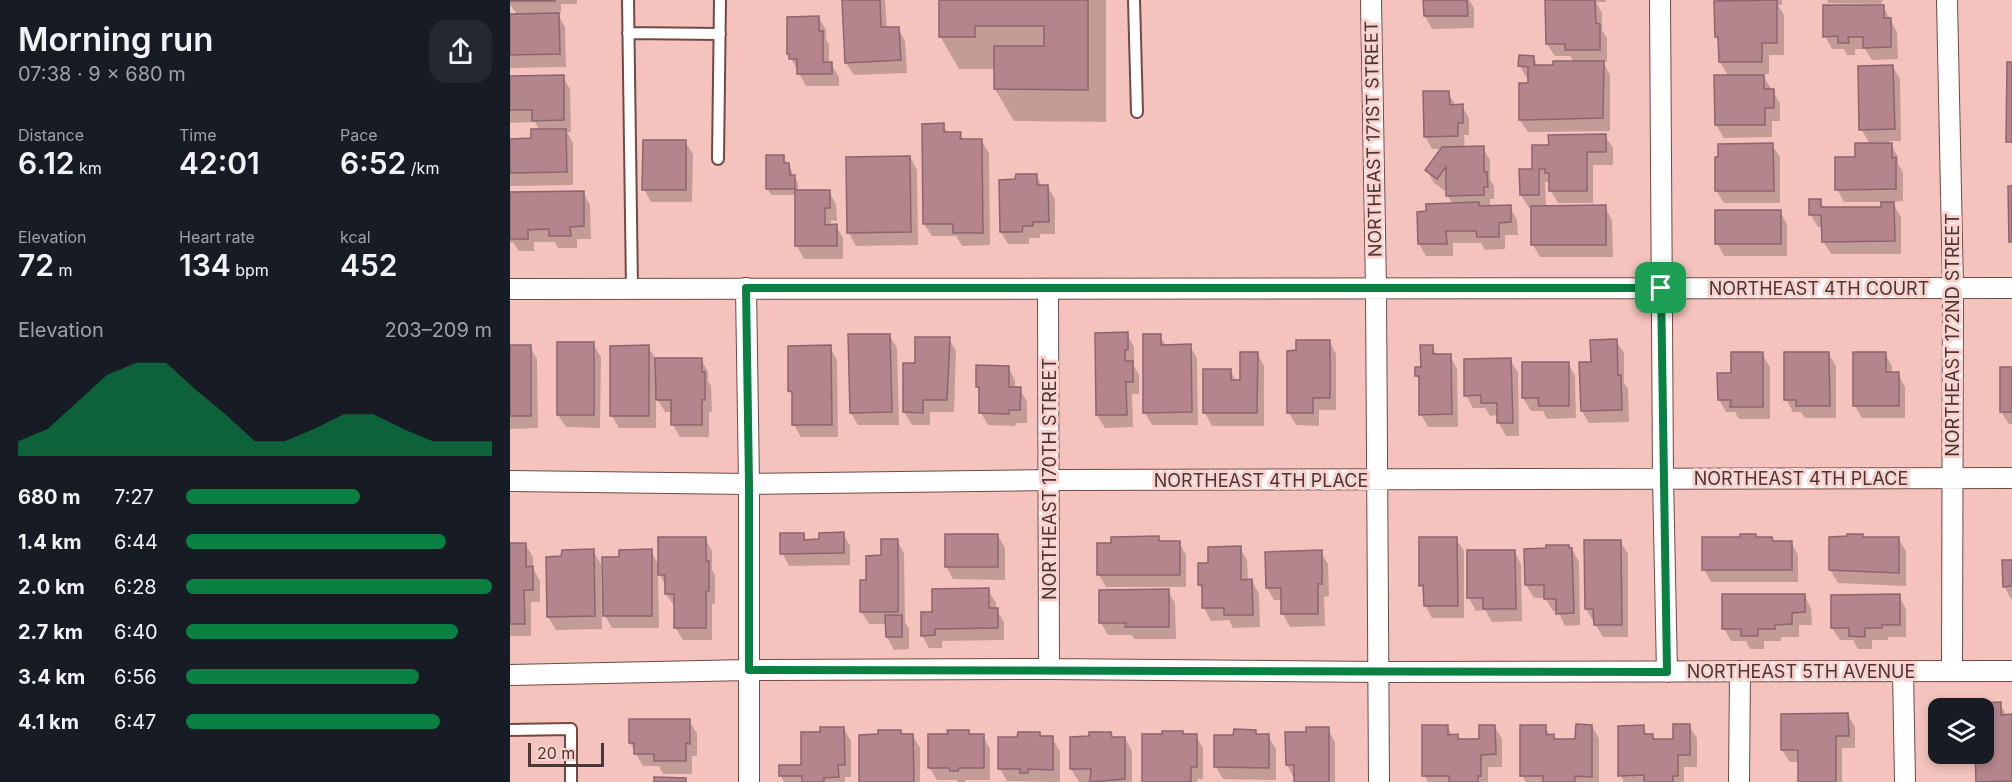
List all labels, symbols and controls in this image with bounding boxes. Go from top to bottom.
text: Morning run [18,19,213,59]
button: share [429,20,492,83]
street label: NORTHEAST 171ST STREET [1360,21,1386,257]
text: 07:38 · 9 × 680 m [18,62,186,86]
text: Distance [18,125,84,145]
text: Time [179,125,217,145]
text: Pace [340,125,378,145]
text: 6.12 [18,145,75,181]
text: 42:01 [179,145,260,181]
text: 6:52 [340,145,406,181]
text: km [75,158,102,178]
text: /km [406,158,439,178]
street label: NORTHEAST 172ND STREET [1942,213,1963,457]
text: Elevation [18,227,87,247]
text: Heart rate [179,227,255,247]
text: kcal [340,227,371,247]
text: 72 [18,247,54,283]
text: 134 [179,247,231,283]
text: 452 [340,247,398,283]
text: m [54,260,73,280]
text: bpm [231,260,269,280]
pin [1635,262,1686,313]
icon: arrive [1644,271,1677,304]
street label: NORTHEAST 4TH COURT [1709,278,1929,299]
text: Elevation [18,318,104,342]
text: 203–209 m [384,318,492,342]
street label: NORTHEAST 170TH STREET [1039,358,1060,600]
street label: NORTHEAST 4TH PLACE [1694,468,1908,489]
street label: NORTHEAST 4TH PLACE [1154,470,1368,491]
text: 680 m [18,485,80,509]
text: 7:27 [114,485,154,509]
text: 1.4 km [18,530,81,554]
text: 6:44 [114,530,158,554]
text: 2.0 km [18,575,85,599]
text: 6:28 [114,575,157,599]
text: 2.7 km [18,620,83,644]
text: 6:40 [114,620,158,644]
street label: NORTHEAST 5TH AVENUE [1687,661,1915,682]
text: 3.4 km [18,665,85,689]
text: 6:56 [114,665,157,689]
map controls [1928,698,1994,764]
button: layers [1928,698,1994,764]
text: 4.1 km [18,710,79,734]
text: 6:47 [114,710,156,734]
scale bar [528,740,604,768]
text: 20 m [537,743,575,763]

